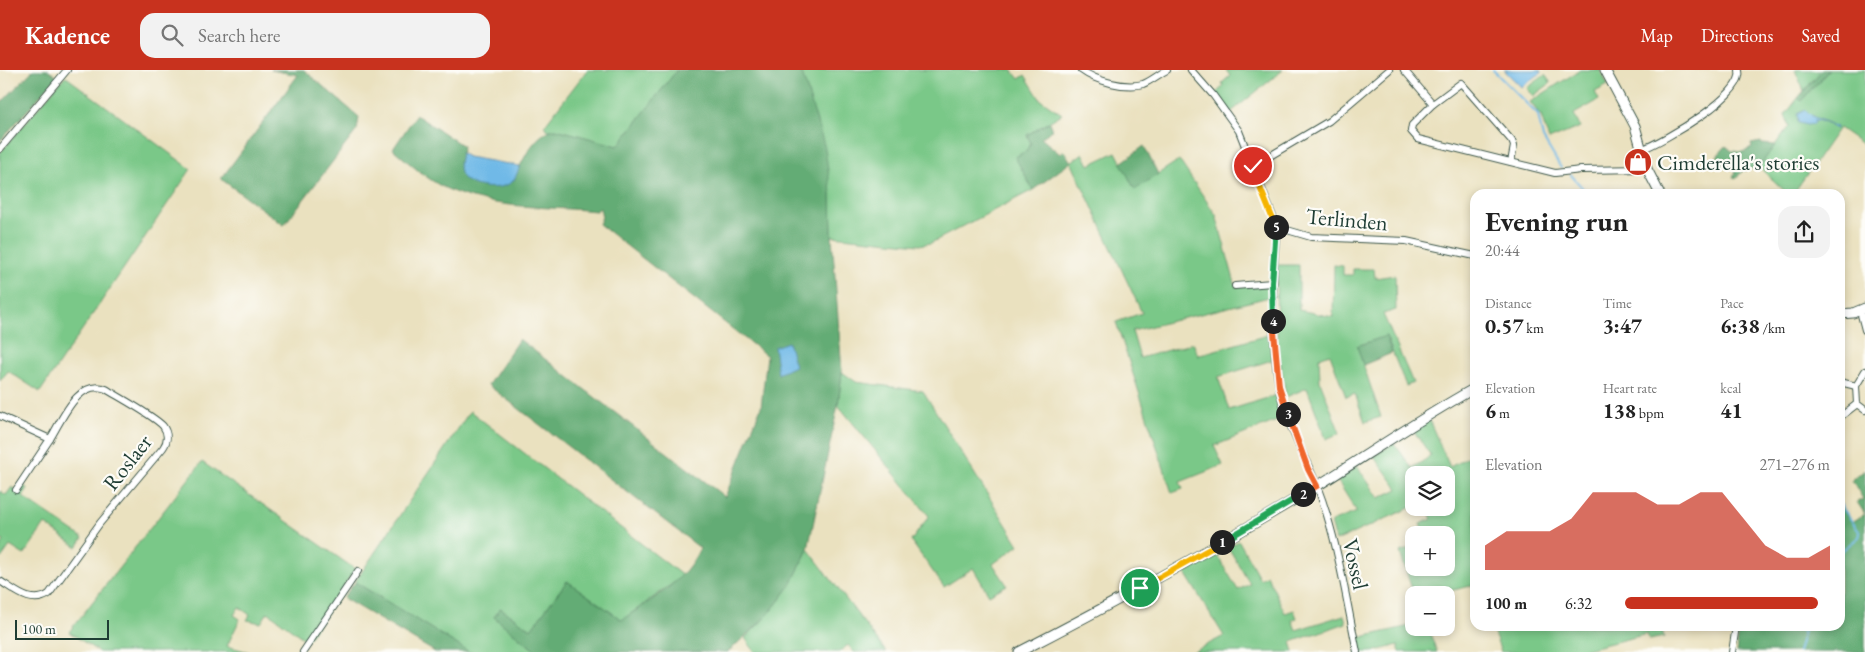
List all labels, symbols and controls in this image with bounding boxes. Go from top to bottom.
search box [140,13,490,58]
text: Kadence [25,20,110,51]
icon: search [158,21,186,49]
text: Search here [198,23,281,48]
text: Map [1641,24,1673,47]
text: Directions [1701,24,1773,47]
text: Saved [1801,24,1840,47]
pin [1232,145,1274,187]
shop icon: Cimderella's stories [1623,147,1653,177]
place label: Cimderella's stories [1657,148,1819,177]
icon: check [1239,152,1267,180]
street label: Terlinden [1305,201,1389,238]
text: Evening run [1485,203,1628,239]
button: share [1778,206,1830,258]
pin: 5 [1264,214,1288,240]
text: 5 [1273,218,1280,236]
text: 20:44 [1485,240,1520,261]
text: Distance [1485,294,1532,312]
text: Time [1603,294,1632,312]
text: Pace [1720,294,1744,312]
pin: 4 [1260,308,1286,334]
text: 4 [1270,312,1277,330]
text: 0.57 [1485,312,1524,339]
text: 3:47 [1603,312,1642,339]
text: 6:38 [1720,312,1760,339]
text: km [1524,319,1544,337]
text: /km [1760,319,1785,337]
text: Elevation [1485,379,1535,397]
text: Heart rate [1603,379,1657,397]
text: kcal [1720,379,1741,397]
text: 6 [1485,397,1496,424]
text: 138 [1603,397,1636,424]
text: 41 [1720,397,1743,424]
pin: 3 [1276,402,1300,426]
text: m [1496,404,1510,422]
text: bpm [1636,404,1664,422]
text: 3 [1285,405,1292,423]
street label: Roslaer [96,428,159,496]
text: Elevation [1485,454,1543,475]
text: 271–276 m [1759,454,1830,475]
map controls [1405,466,1455,636]
button: layers [1405,466,1455,516]
pin: 2 [1290,482,1316,506]
text: 2 [1300,485,1307,503]
button: + [1405,526,1455,576]
pin: 1 [1210,530,1234,554]
text: 1 [1219,533,1226,551]
street label: Vossel [1336,536,1375,592]
pin [1119,567,1161,609]
icon: arrive [1126,574,1154,602]
button: − [1405,586,1455,636]
text: 100 m [1485,593,1527,614]
text: 6:32 [1565,593,1592,614]
scale bar [15,617,109,640]
text: 100 m [22,620,56,638]

